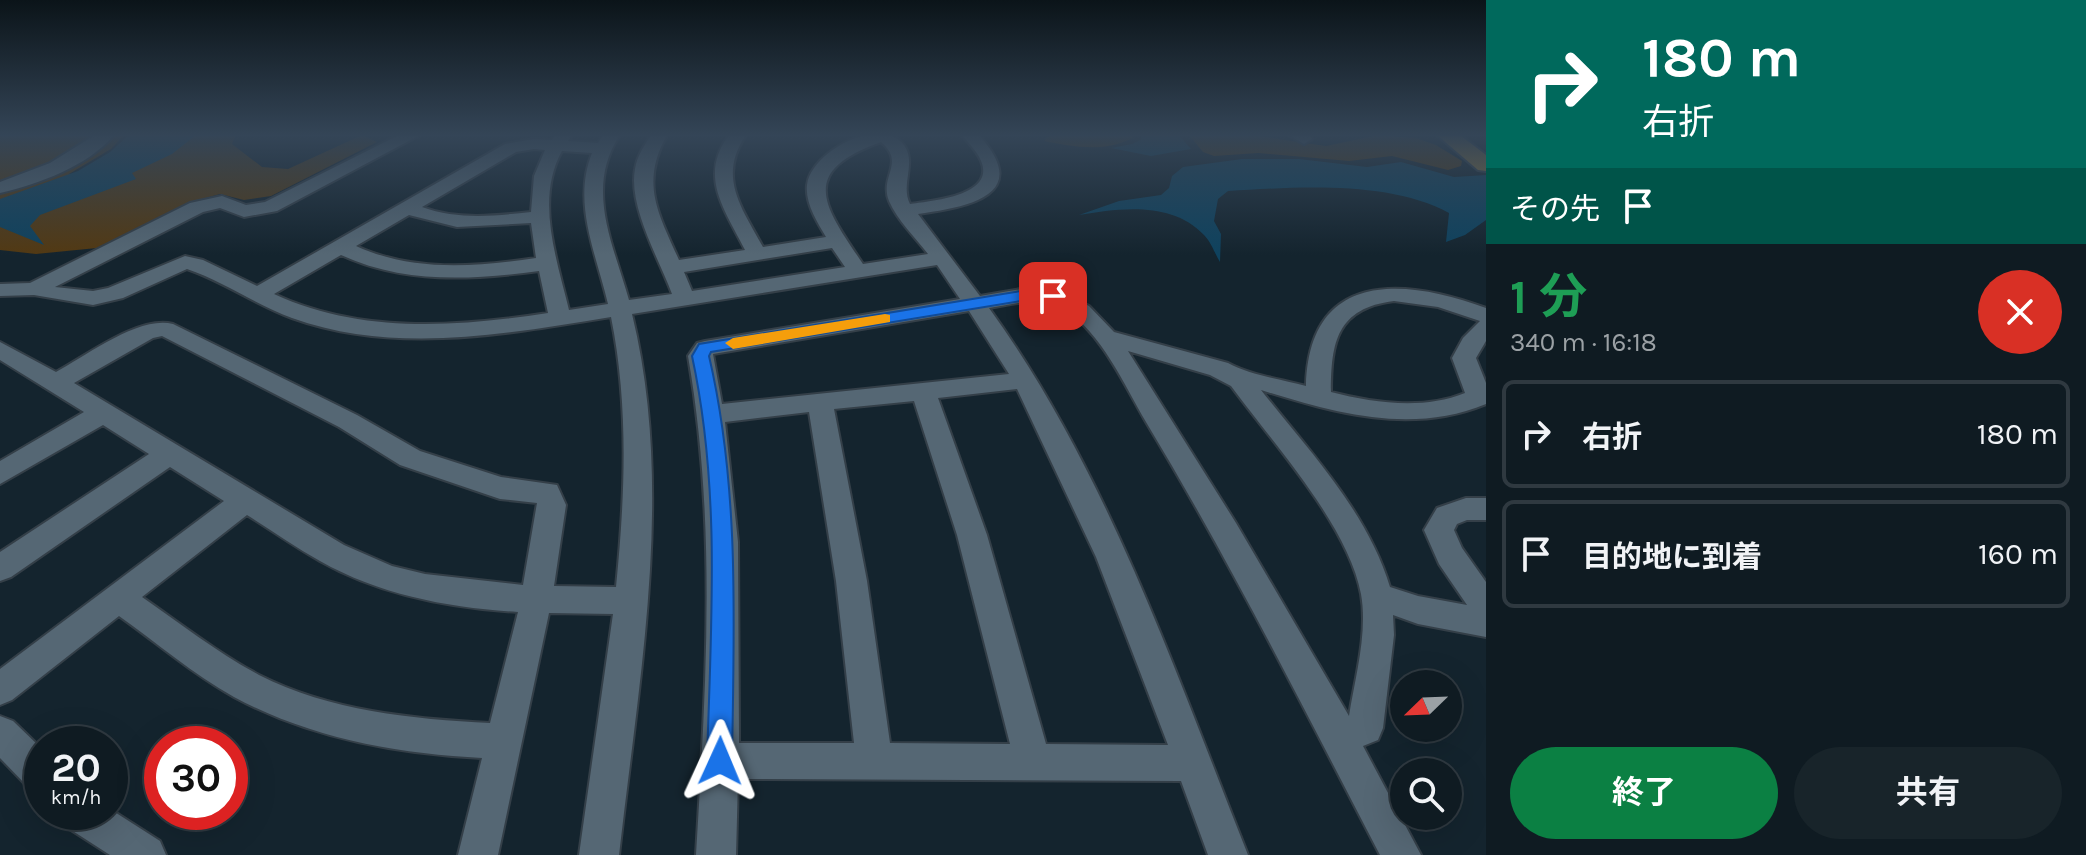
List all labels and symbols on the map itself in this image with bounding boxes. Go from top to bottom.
pin [1019,262,1087,330]
north arrow [1390,670,1462,742]
position arrow [678,719,762,803]
speed limit sign: 30 [144,726,248,830]

